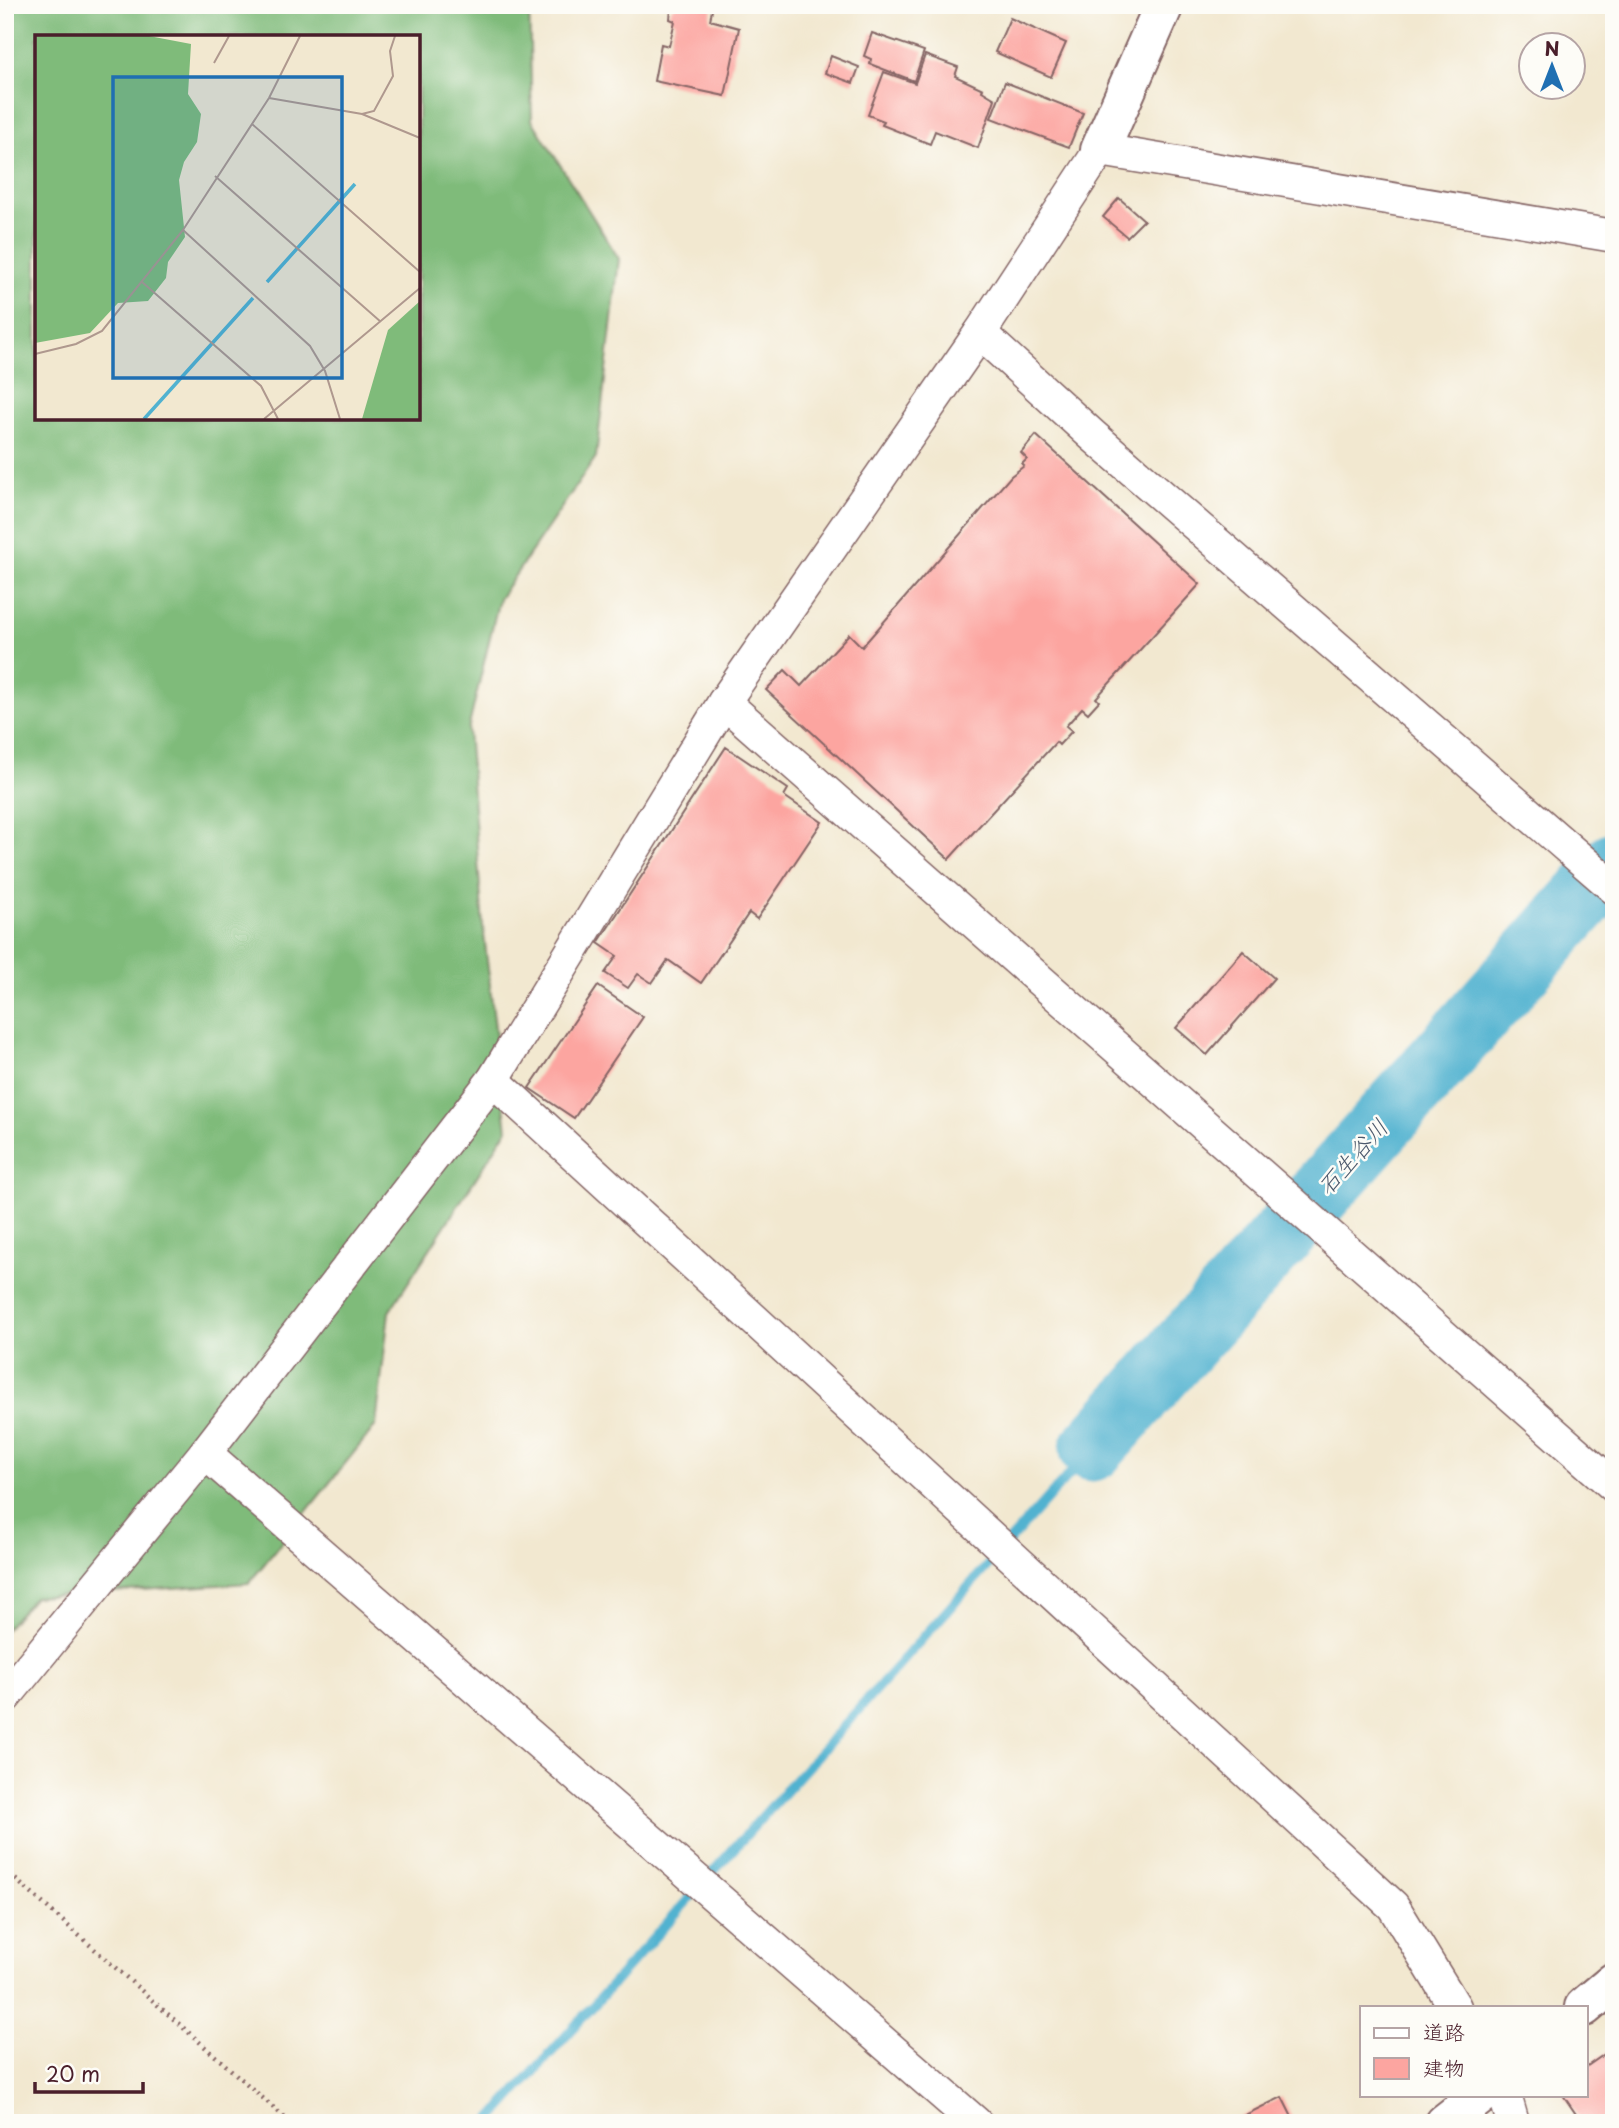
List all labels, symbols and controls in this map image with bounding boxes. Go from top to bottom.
north arrow [1518,32,1588,102]
text: N [1544,34,1560,62]
inset map [35,35,420,420]
water label: 石生谷川 [1308,1110,1396,1202]
legend [1360,2006,1588,2096]
text: 道路 [1423,2015,1465,2047]
scale bar [35,2051,144,2095]
text: 建物 [1423,2051,1465,2083]
text: 20 m [46,2057,100,2089]

